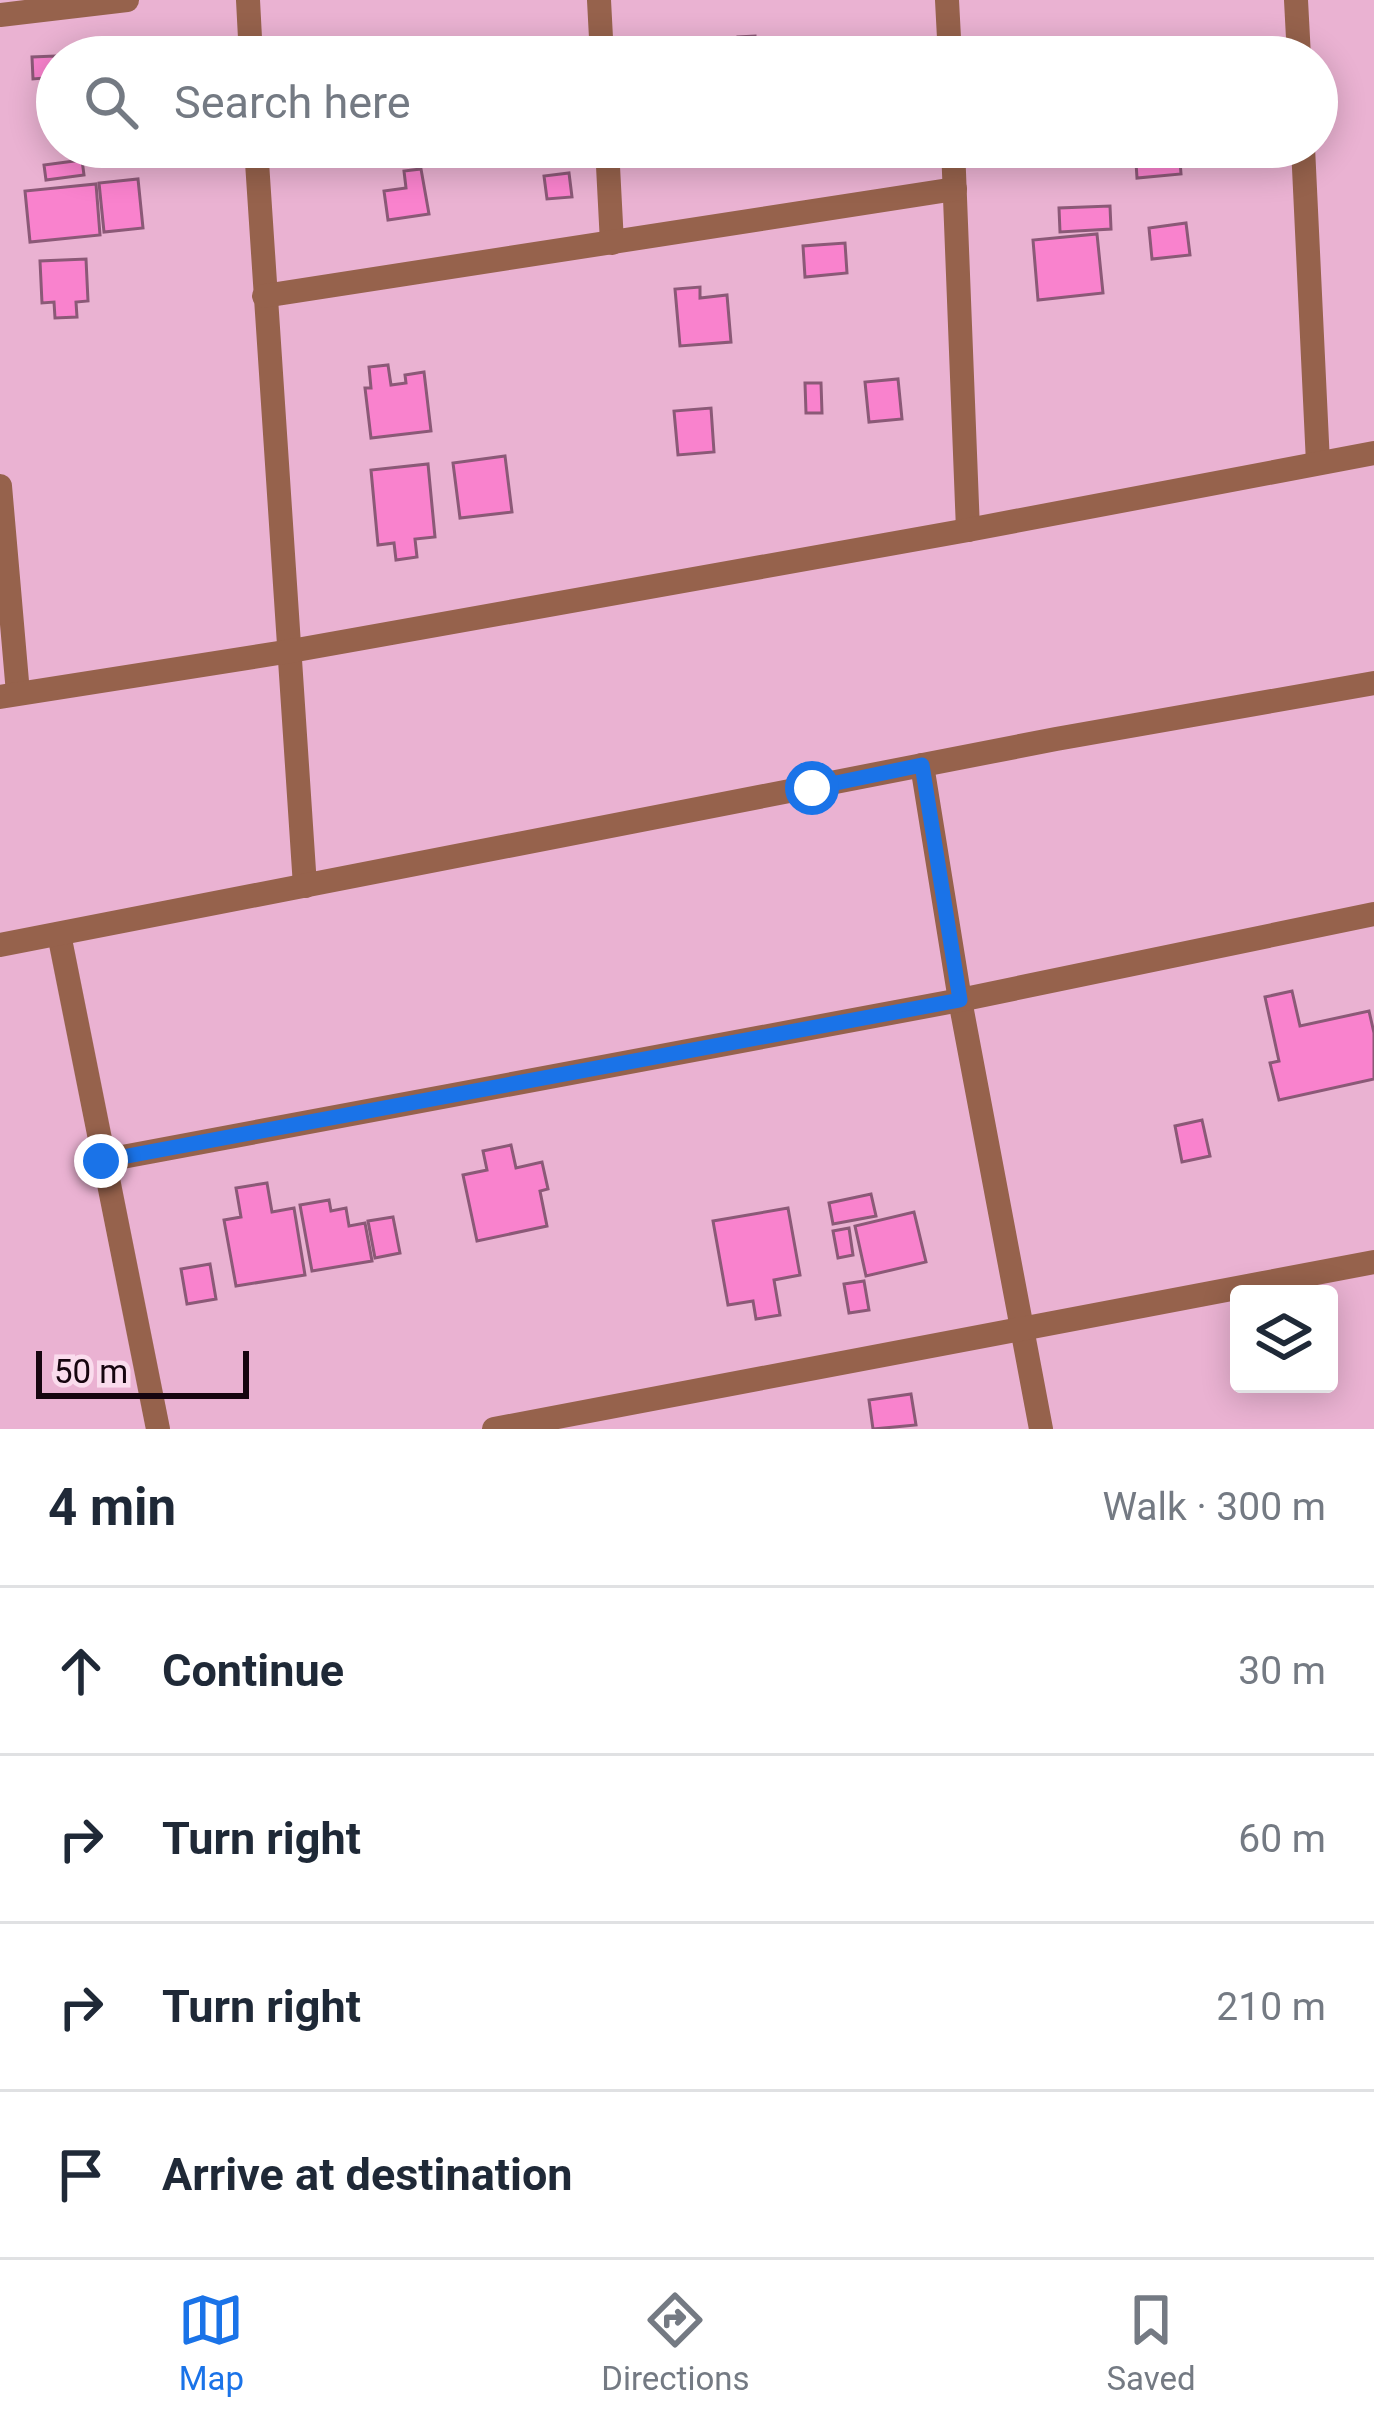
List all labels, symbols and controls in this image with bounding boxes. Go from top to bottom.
search box [36,36,1338,168]
icon: search [78,69,144,135]
text: Search here [174,76,411,129]
route start [785,761,839,815]
route end [74,1134,128,1188]
map controls [1230,1285,1338,1393]
button: layers [1230,1285,1338,1393]
scale bar [36,1345,249,1398]
text: 50 m [54,1352,128,1391]
text: 4 min [48,1478,176,1537]
text: Walk · 300 m [1102,1484,1326,1530]
icon: ahead [48,1638,114,1704]
text: Continue [162,1644,344,1697]
text: 30 m [1238,1648,1326,1694]
icon: right [48,1806,114,1872]
text: Turn right [162,1812,361,1865]
text: 60 m [1238,1816,1326,1862]
icon: right [48,1974,114,2040]
text: Turn right [162,1980,361,2033]
text: 210 m [1216,1984,1326,2030]
icon: arrive [48,2142,114,2208]
text: Arrive at destination [162,2148,573,2201]
tab: Map [178,2287,244,2398]
tab: Directions [601,2287,750,2398]
tab: Saved [1106,2287,1196,2398]

